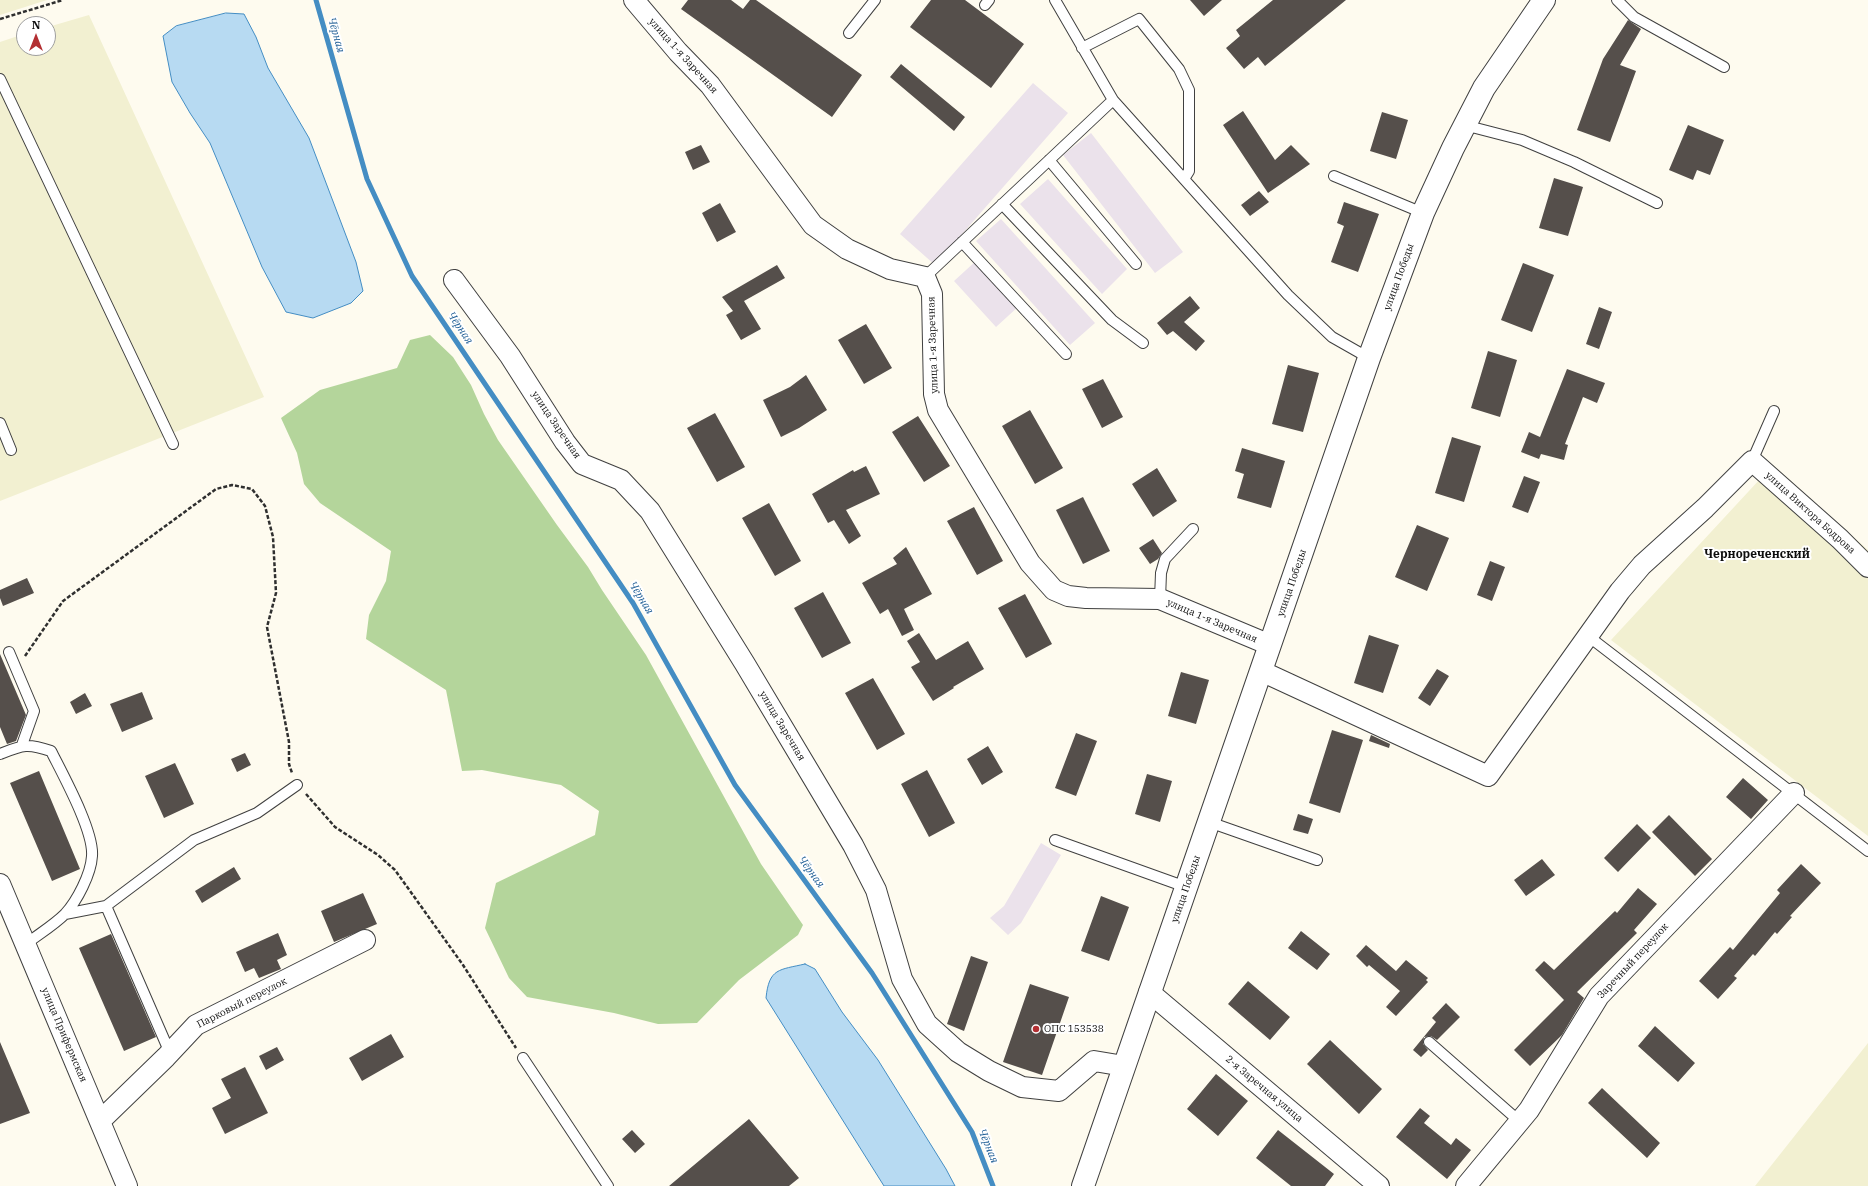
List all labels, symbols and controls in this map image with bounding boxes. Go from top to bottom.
north arrow [16,16,56,56]
water label: Чёрная [325,16,347,54]
street label: улица 1-я Заречная [646,16,720,96]
text: N [32,18,40,32]
street label: улица Победы [1381,242,1417,312]
street label: улица 1-я Заречная [925,296,941,394]
water label: Чёрная [444,309,476,347]
street label: улица Заречная [529,389,583,461]
street label: улица Виктора Бодрова [1763,469,1857,557]
street label: улица Победы [1275,548,1309,618]
district label: Чернореченский [1704,548,1810,562]
water label: Чёрная [626,579,656,617]
street label: улица 1-я Заречная [1165,596,1259,646]
street label: улица Заречная [756,689,808,763]
water label: Чёрная [795,854,827,890]
street label: улица Победы [1169,854,1203,924]
street label: Заречный переулок [1595,921,1671,1001]
street label: Парковый переулок [195,975,289,1031]
street label: улица Прифермская [39,986,89,1084]
place label: ОПС 153538 [1044,1023,1104,1035]
marker: ОПС 153538 [1031,1024,1041,1034]
street label: 2-я Заречная улица [1223,1053,1305,1125]
water label: Чёрная [975,1127,1001,1165]

